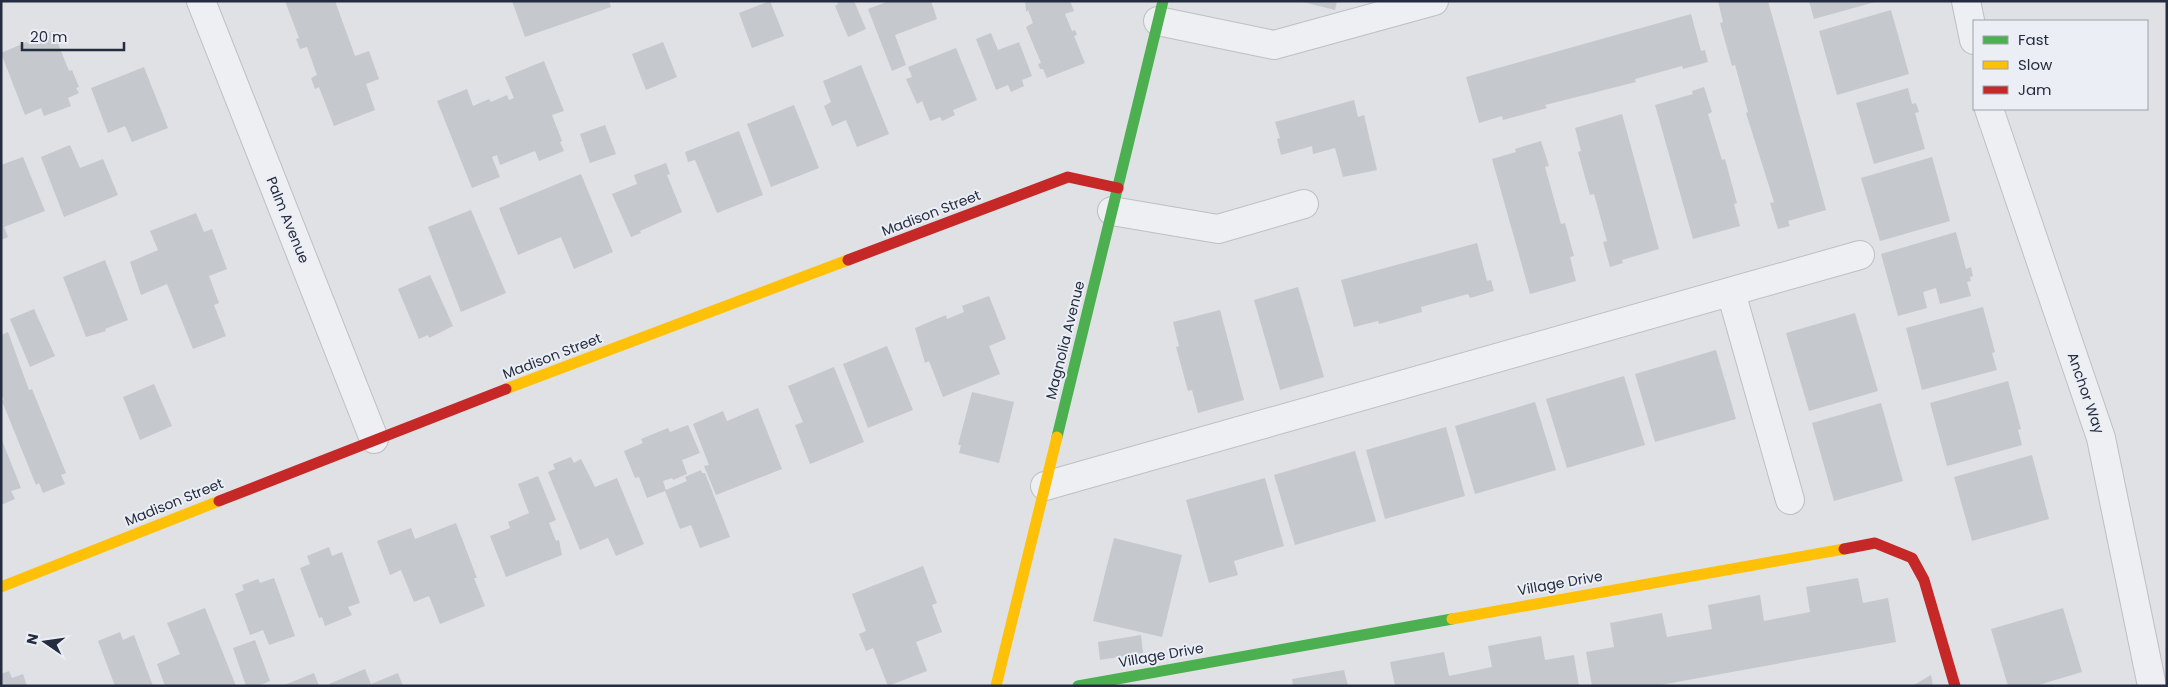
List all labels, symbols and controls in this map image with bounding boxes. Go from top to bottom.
scale bar [22,20,125,52]
legend [1973,20,2148,110]
text: 20 m [30,26,68,47]
text: Fast [2018,29,2049,50]
text: Slow [2018,54,2053,75]
text: Jam [2018,79,2052,100]
street label: Palm Avenue [262,174,315,267]
street label: Madison Street [879,185,983,241]
street label: Magnolia Avenue [1041,278,1089,401]
street label: Madison Street [500,328,604,384]
street label: Anchor Way [2063,350,2109,436]
street label: Madison Street [122,473,226,531]
street label: Village Drive [1516,566,1605,600]
north arrow [20,617,70,667]
text: N [21,632,43,646]
street label: Village Drive [1117,638,1206,672]

